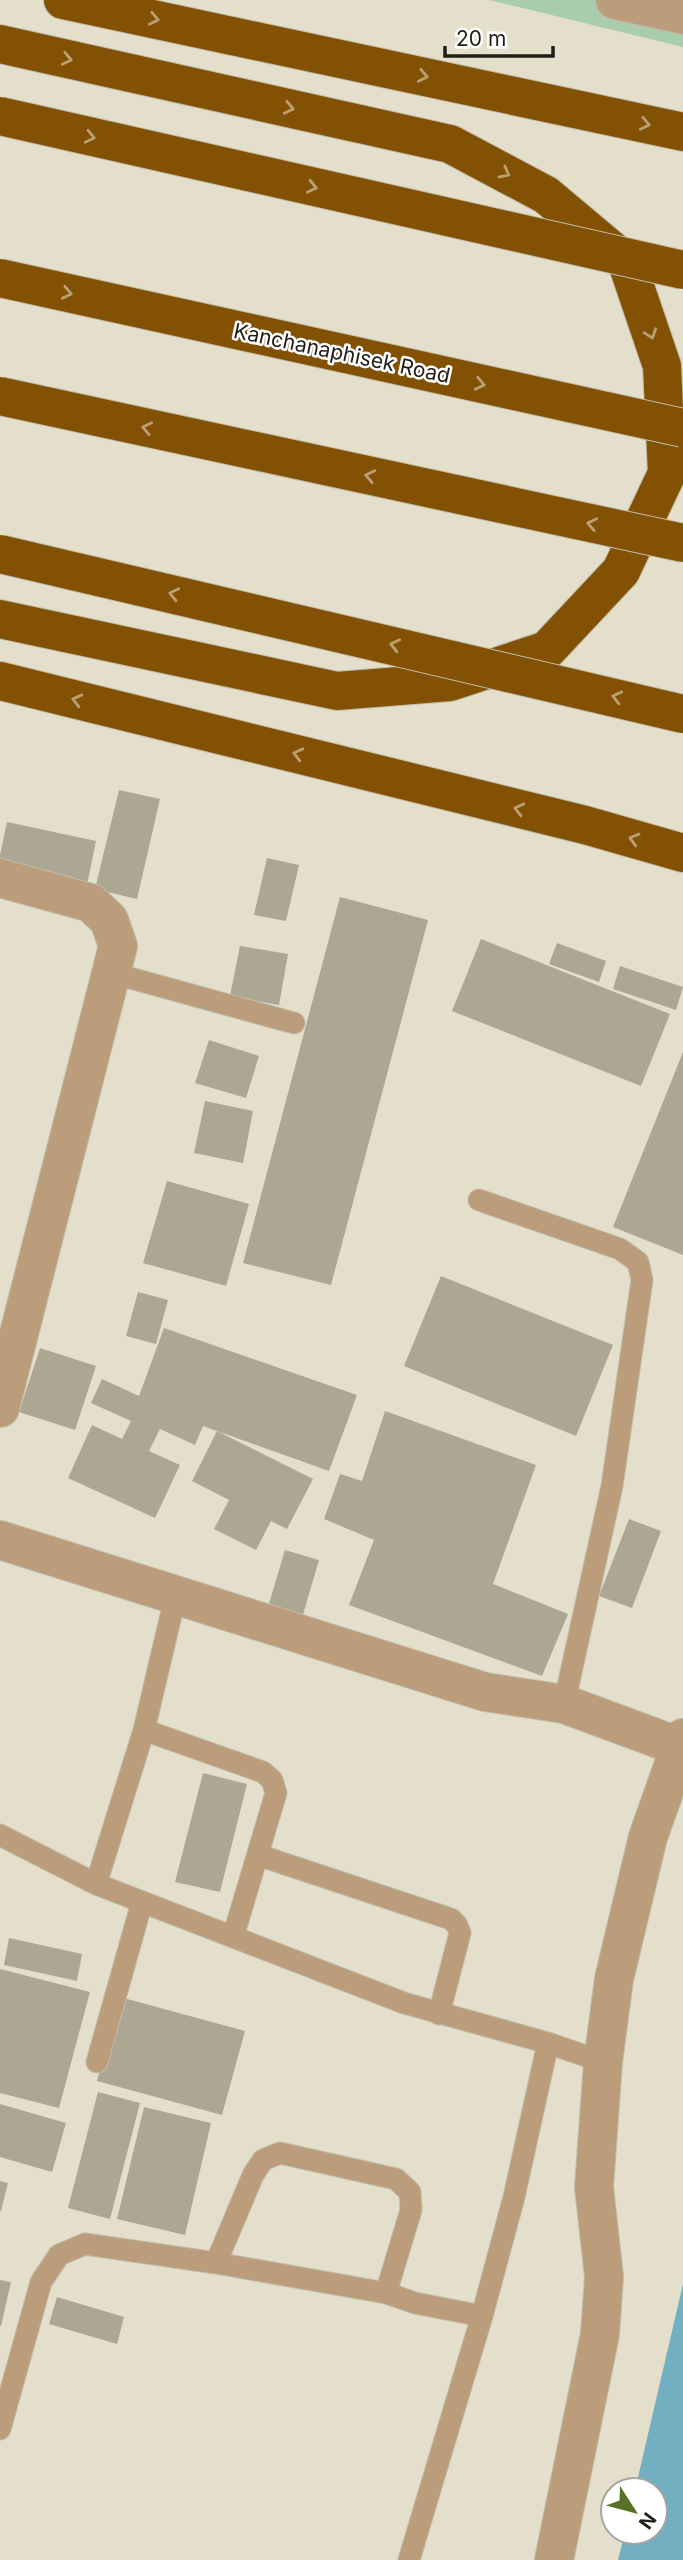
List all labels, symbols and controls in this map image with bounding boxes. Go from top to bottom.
one-way arrow [148,11,160,26]
scale bar [445,14,554,58]
text: 20 m [456,26,506,51]
one-way arrow [61,50,73,65]
one-way arrow [417,68,429,83]
one-way arrow [283,100,295,114]
one-way arrow [639,115,651,130]
one-way arrow [84,129,96,143]
one-way arrow [498,165,510,178]
one-way arrow [306,178,318,193]
one-way arrow [61,284,73,299]
street label: Kanchanaphisek Road [232,318,452,388]
one-way arrow [643,328,657,340]
one-way arrow [474,375,486,390]
one-way arrow [141,422,153,436]
one-way arrow [364,469,376,484]
one-way arrow [586,517,598,532]
one-way arrow [168,588,180,602]
one-way arrow [389,639,401,653]
one-way arrow [611,691,623,705]
one-way arrow [71,694,83,708]
one-way arrow [292,748,304,762]
one-way arrow [513,803,525,817]
one-way arrow [628,833,640,847]
north arrow [599,2476,669,2546]
text: N [634,2508,661,2533]

